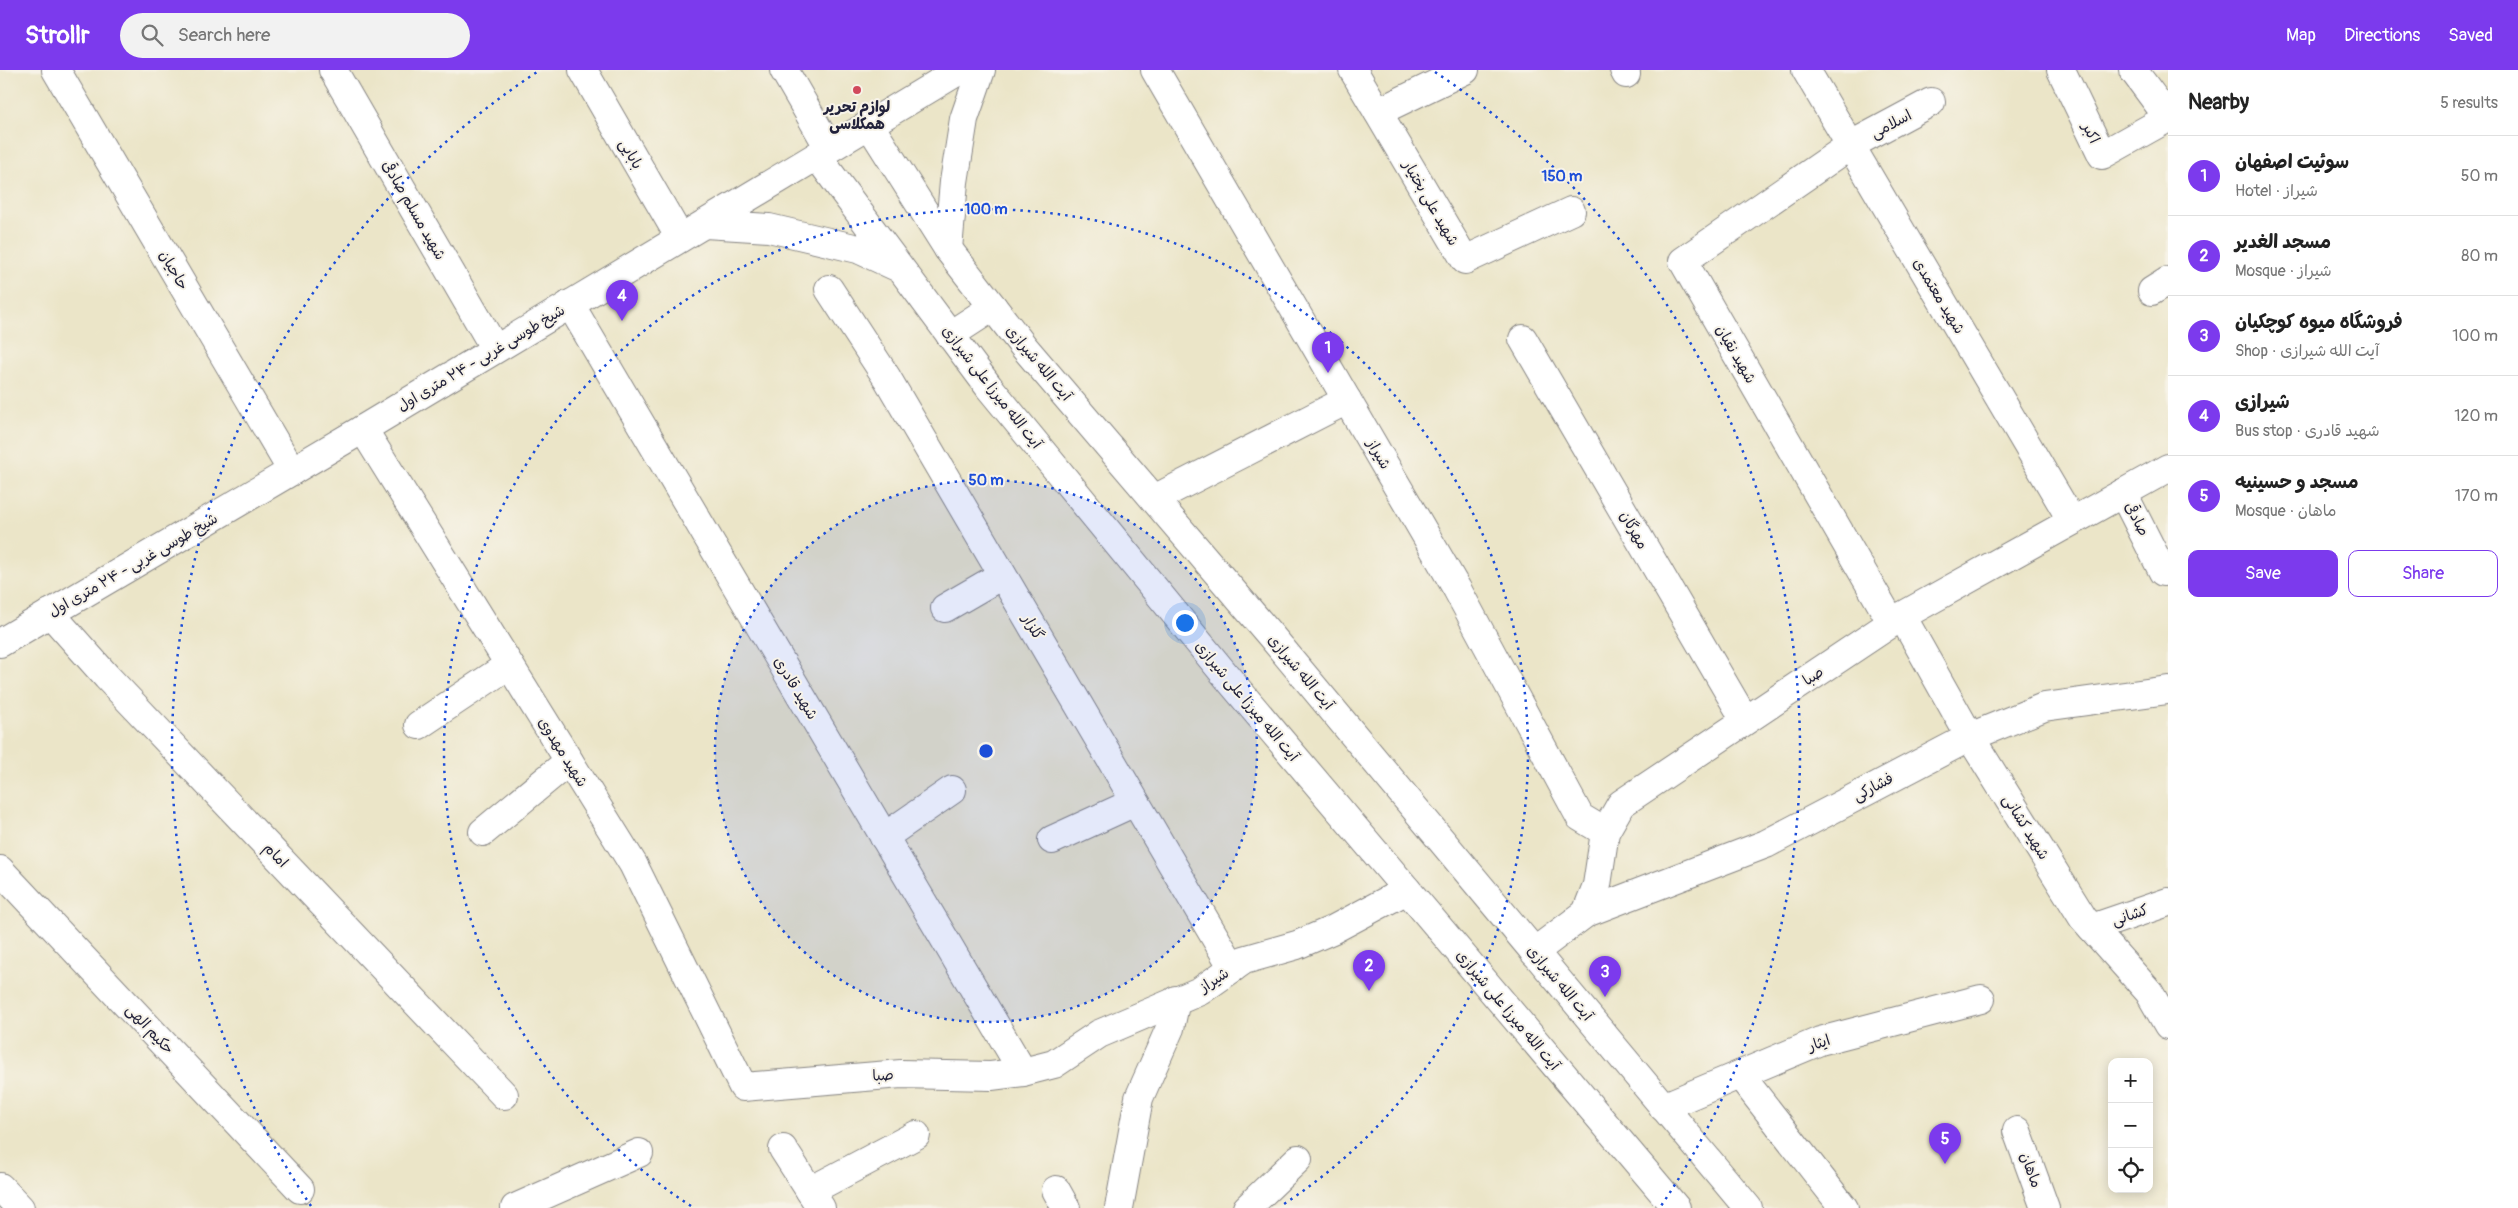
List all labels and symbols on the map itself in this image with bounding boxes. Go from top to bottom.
marker: لوازم تحریر همکلاسی [851,84,863,96]
place label: لوازم تحریر همکلاسی [822,98,890,134]
street label: اسلامی [1867,106,1915,143]
street label: اکبر [2077,118,2104,147]
street label: بابایی [614,136,647,173]
street label: شهید مسلم صادقی [376,156,452,265]
street label: شهید علی بختیار [1398,156,1463,249]
text: 150 m [1542,167,1582,186]
text: 100 m [965,200,1007,219]
street label: حاجیان [155,247,193,294]
street label: شهید معتمدی [1909,255,1969,338]
pin: 4 [606,280,638,321]
street label: شیخ طوسی غربی - ۲۴ متری اول [394,301,568,416]
street label: شهید نقیان [1711,321,1760,387]
street label: آیت الله میرزا علی شیرازی [937,322,1047,454]
street label: آیت الله شیرازی [1002,322,1077,406]
pin: 1 [1312,332,1344,373]
street label: شیراز [1362,435,1395,473]
text: 50 m [969,471,1003,490]
street label: صادقی [2120,498,2155,539]
street label: مهرگان [1615,508,1652,553]
street label: شیخ طوسی غربی - ۲۴ متری اول [45,509,221,622]
street label: گلزار [1017,610,1048,644]
your location [1172,610,1198,636]
street label: آیت الله شیرازی [1264,631,1339,715]
street label: آیت الله میرزا علی شیرازی [1191,637,1303,766]
street label: شهید قادری [769,653,822,723]
street label: صبا [1799,663,1827,690]
street label: شهید مهدوی [534,714,592,791]
centre of rings [977,742,995,760]
street label: فشارکی [1850,769,1897,806]
street label: شهید کشانی [1998,791,2053,863]
street label: امام [259,839,292,873]
street label: کشانی [2109,900,2151,931]
street label: آیت الله شیرازی [1523,942,1598,1026]
street label: آیت الله میرزا علی شیرازی [1452,946,1564,1075]
pin: 2 [1353,950,1385,991]
pin: 3 [1589,956,1621,997]
street label: شیراز [1195,964,1233,998]
street label: حکیم الهی [120,1000,178,1060]
street label: ایثار [1805,1031,1833,1056]
street label: صبا [872,1065,894,1086]
pin: 5 [1929,1123,1961,1164]
street label: ماهان [2015,1150,2046,1190]

